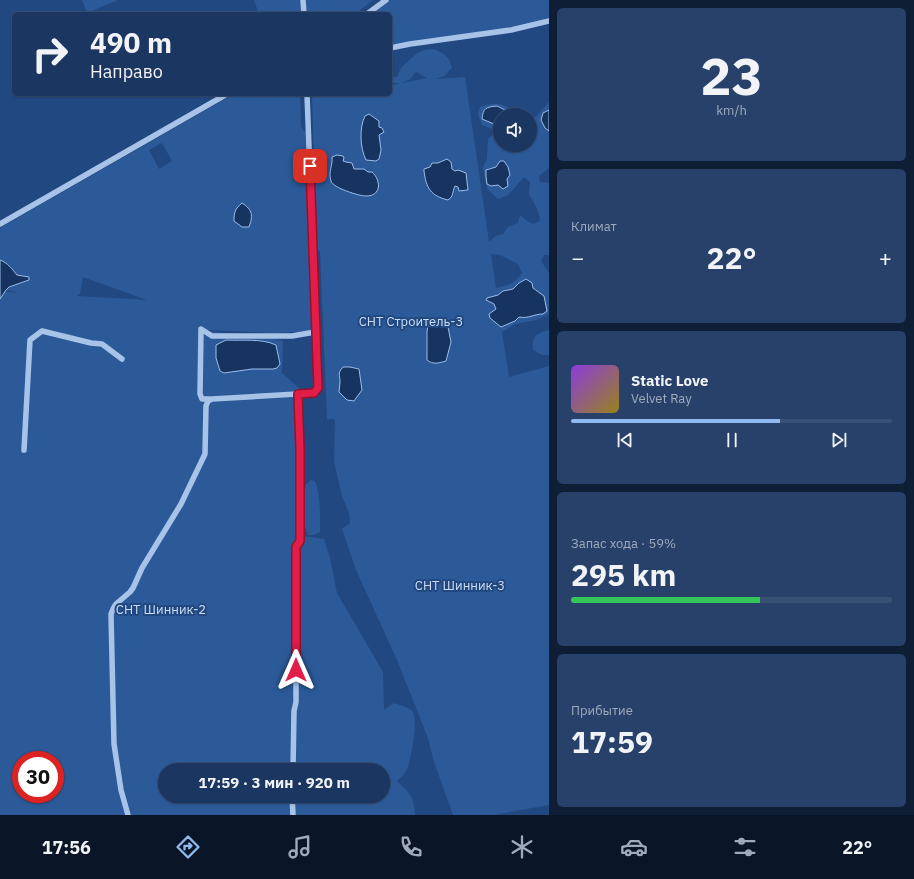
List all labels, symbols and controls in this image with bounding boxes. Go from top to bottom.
text: 490 m [90,24,172,61]
icon: right [24,28,76,80]
text: 23 [700,42,763,109]
text: Направо [90,60,163,83]
text: km/h [716,102,747,119]
map controls [493,108,537,152]
button: sound [493,108,537,152]
pin [293,149,327,183]
icon: arrive [299,155,321,177]
text: Климат [571,218,617,235]
text: 22° [706,238,757,277]
text: − [571,243,584,272]
text: + [879,243,892,272]
park label: СНТ Строитель-3 [359,313,463,330]
text: Static Love [631,371,708,390]
text: Velvet Ray [631,390,692,407]
icon: previous [614,429,636,451]
icon: pause [721,429,743,451]
icon: next [828,429,850,451]
text: Запас хода · 59% [571,535,676,552]
text: 295 km [571,555,676,594]
park label: СНТ Шинник-3 [415,577,505,594]
park label: СНТ Шинник-2 [116,601,206,618]
position arrow [275,649,317,691]
text: Прибытие [571,702,633,719]
text: 17:59 [571,722,653,761]
speed limit sign: 30 [12,751,64,803]
text: 17:59 · 3 мин · 920 m [198,773,350,792]
icon: directions [174,833,202,861]
icon: music [286,833,314,861]
icon: phone [397,833,425,861]
icon: climate [508,833,536,861]
icon: car [620,833,648,861]
icon: filters [731,833,759,861]
text: 17:56 [42,836,91,859]
text: 22° [842,836,872,859]

